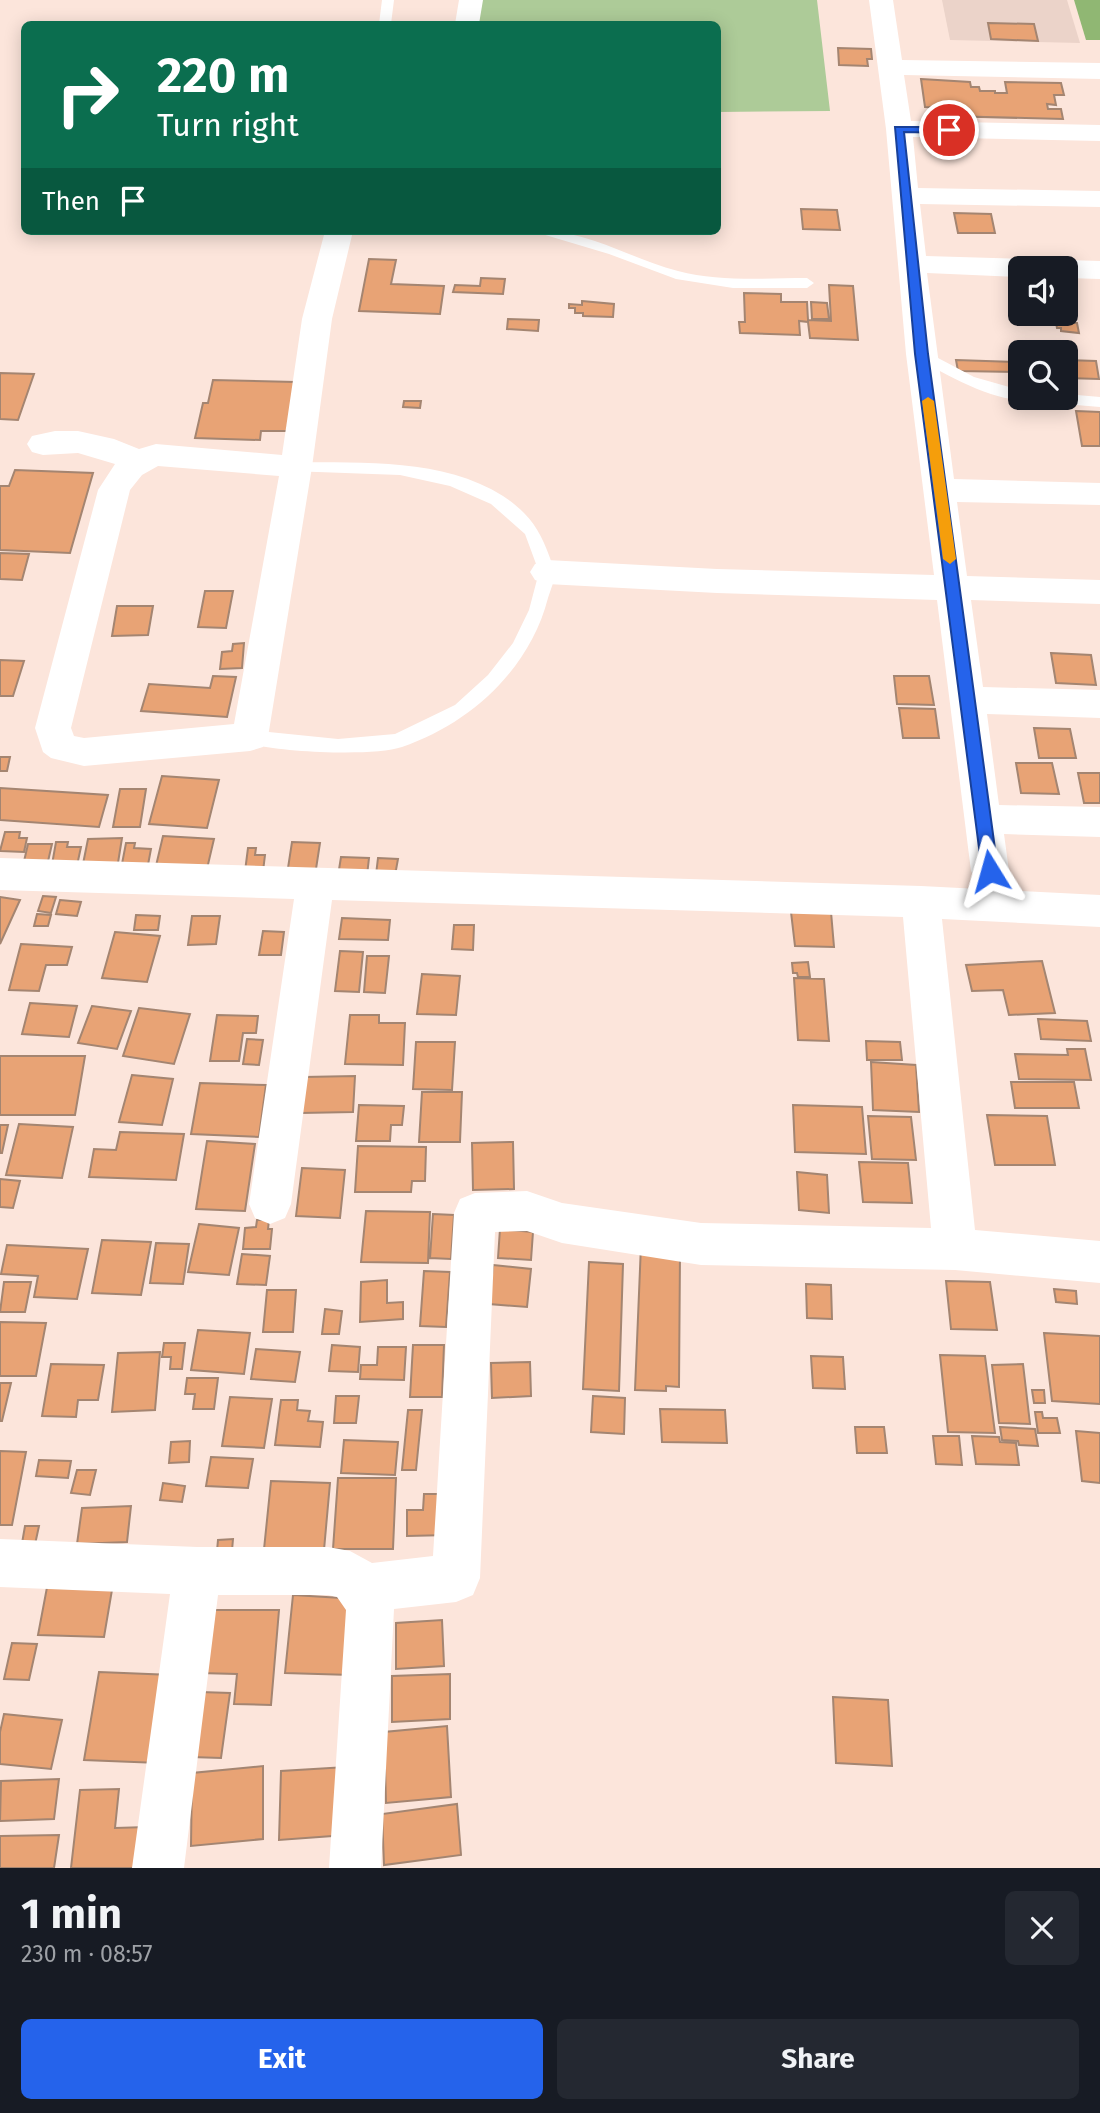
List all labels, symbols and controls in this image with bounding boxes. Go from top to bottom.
text: 220 m [157,46,289,105]
icon: right [42,49,133,140]
pin [919,100,979,160]
text: Turn right [157,106,299,144]
icon: arrive [930,111,968,149]
icon: arrive [114,182,152,220]
text: Then [42,186,100,217]
map controls [1008,256,1078,410]
button: sound [1008,256,1078,326]
button: search [1008,340,1078,410]
position arrow [953,834,1027,908]
text: 1 min [21,1889,122,1939]
button: close [1005,1891,1079,1965]
text: 230 m · 08:57 [21,1940,152,1968]
button: Exit [21,2019,543,2099]
button: Share [557,2019,1079,2099]

